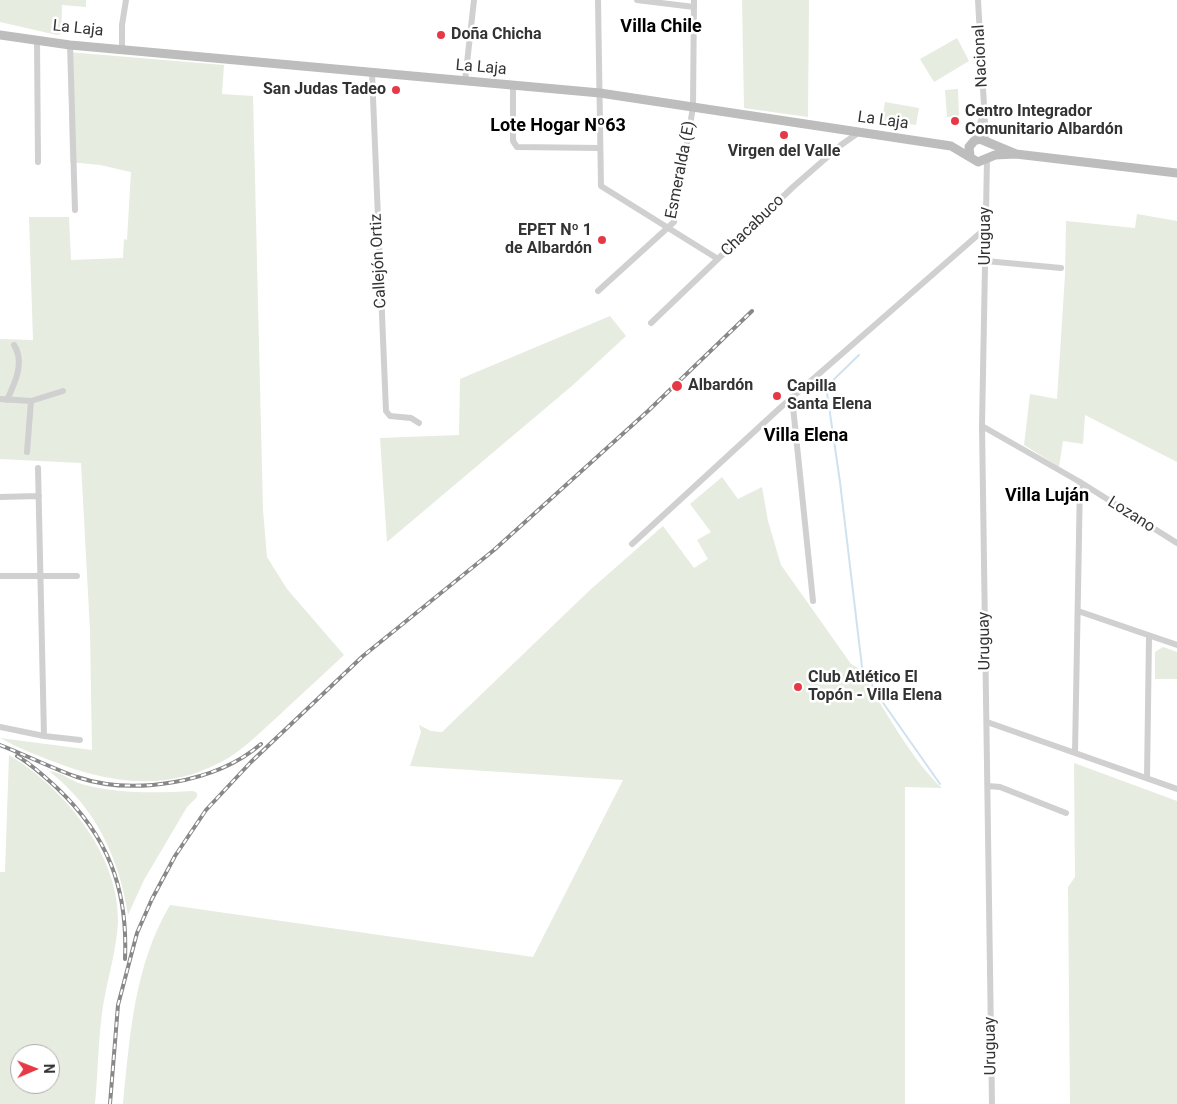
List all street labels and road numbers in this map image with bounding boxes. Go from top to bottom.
street label: La Laja [52,17,104,41]
street label: Nacional [970,24,992,88]
street label: La Laja [455,56,507,80]
street label: La Laja [856,108,910,134]
street label: Esmeralda (E) [662,119,700,221]
street label: Chacabuco [717,191,789,261]
street label: Uruguay [976,207,996,265]
street label: Callejón Ortiz [367,213,391,309]
street label: Lozano [1104,493,1158,537]
street label: Uruguay [975,612,995,670]
street label: Uruguay [981,1017,1001,1075]

